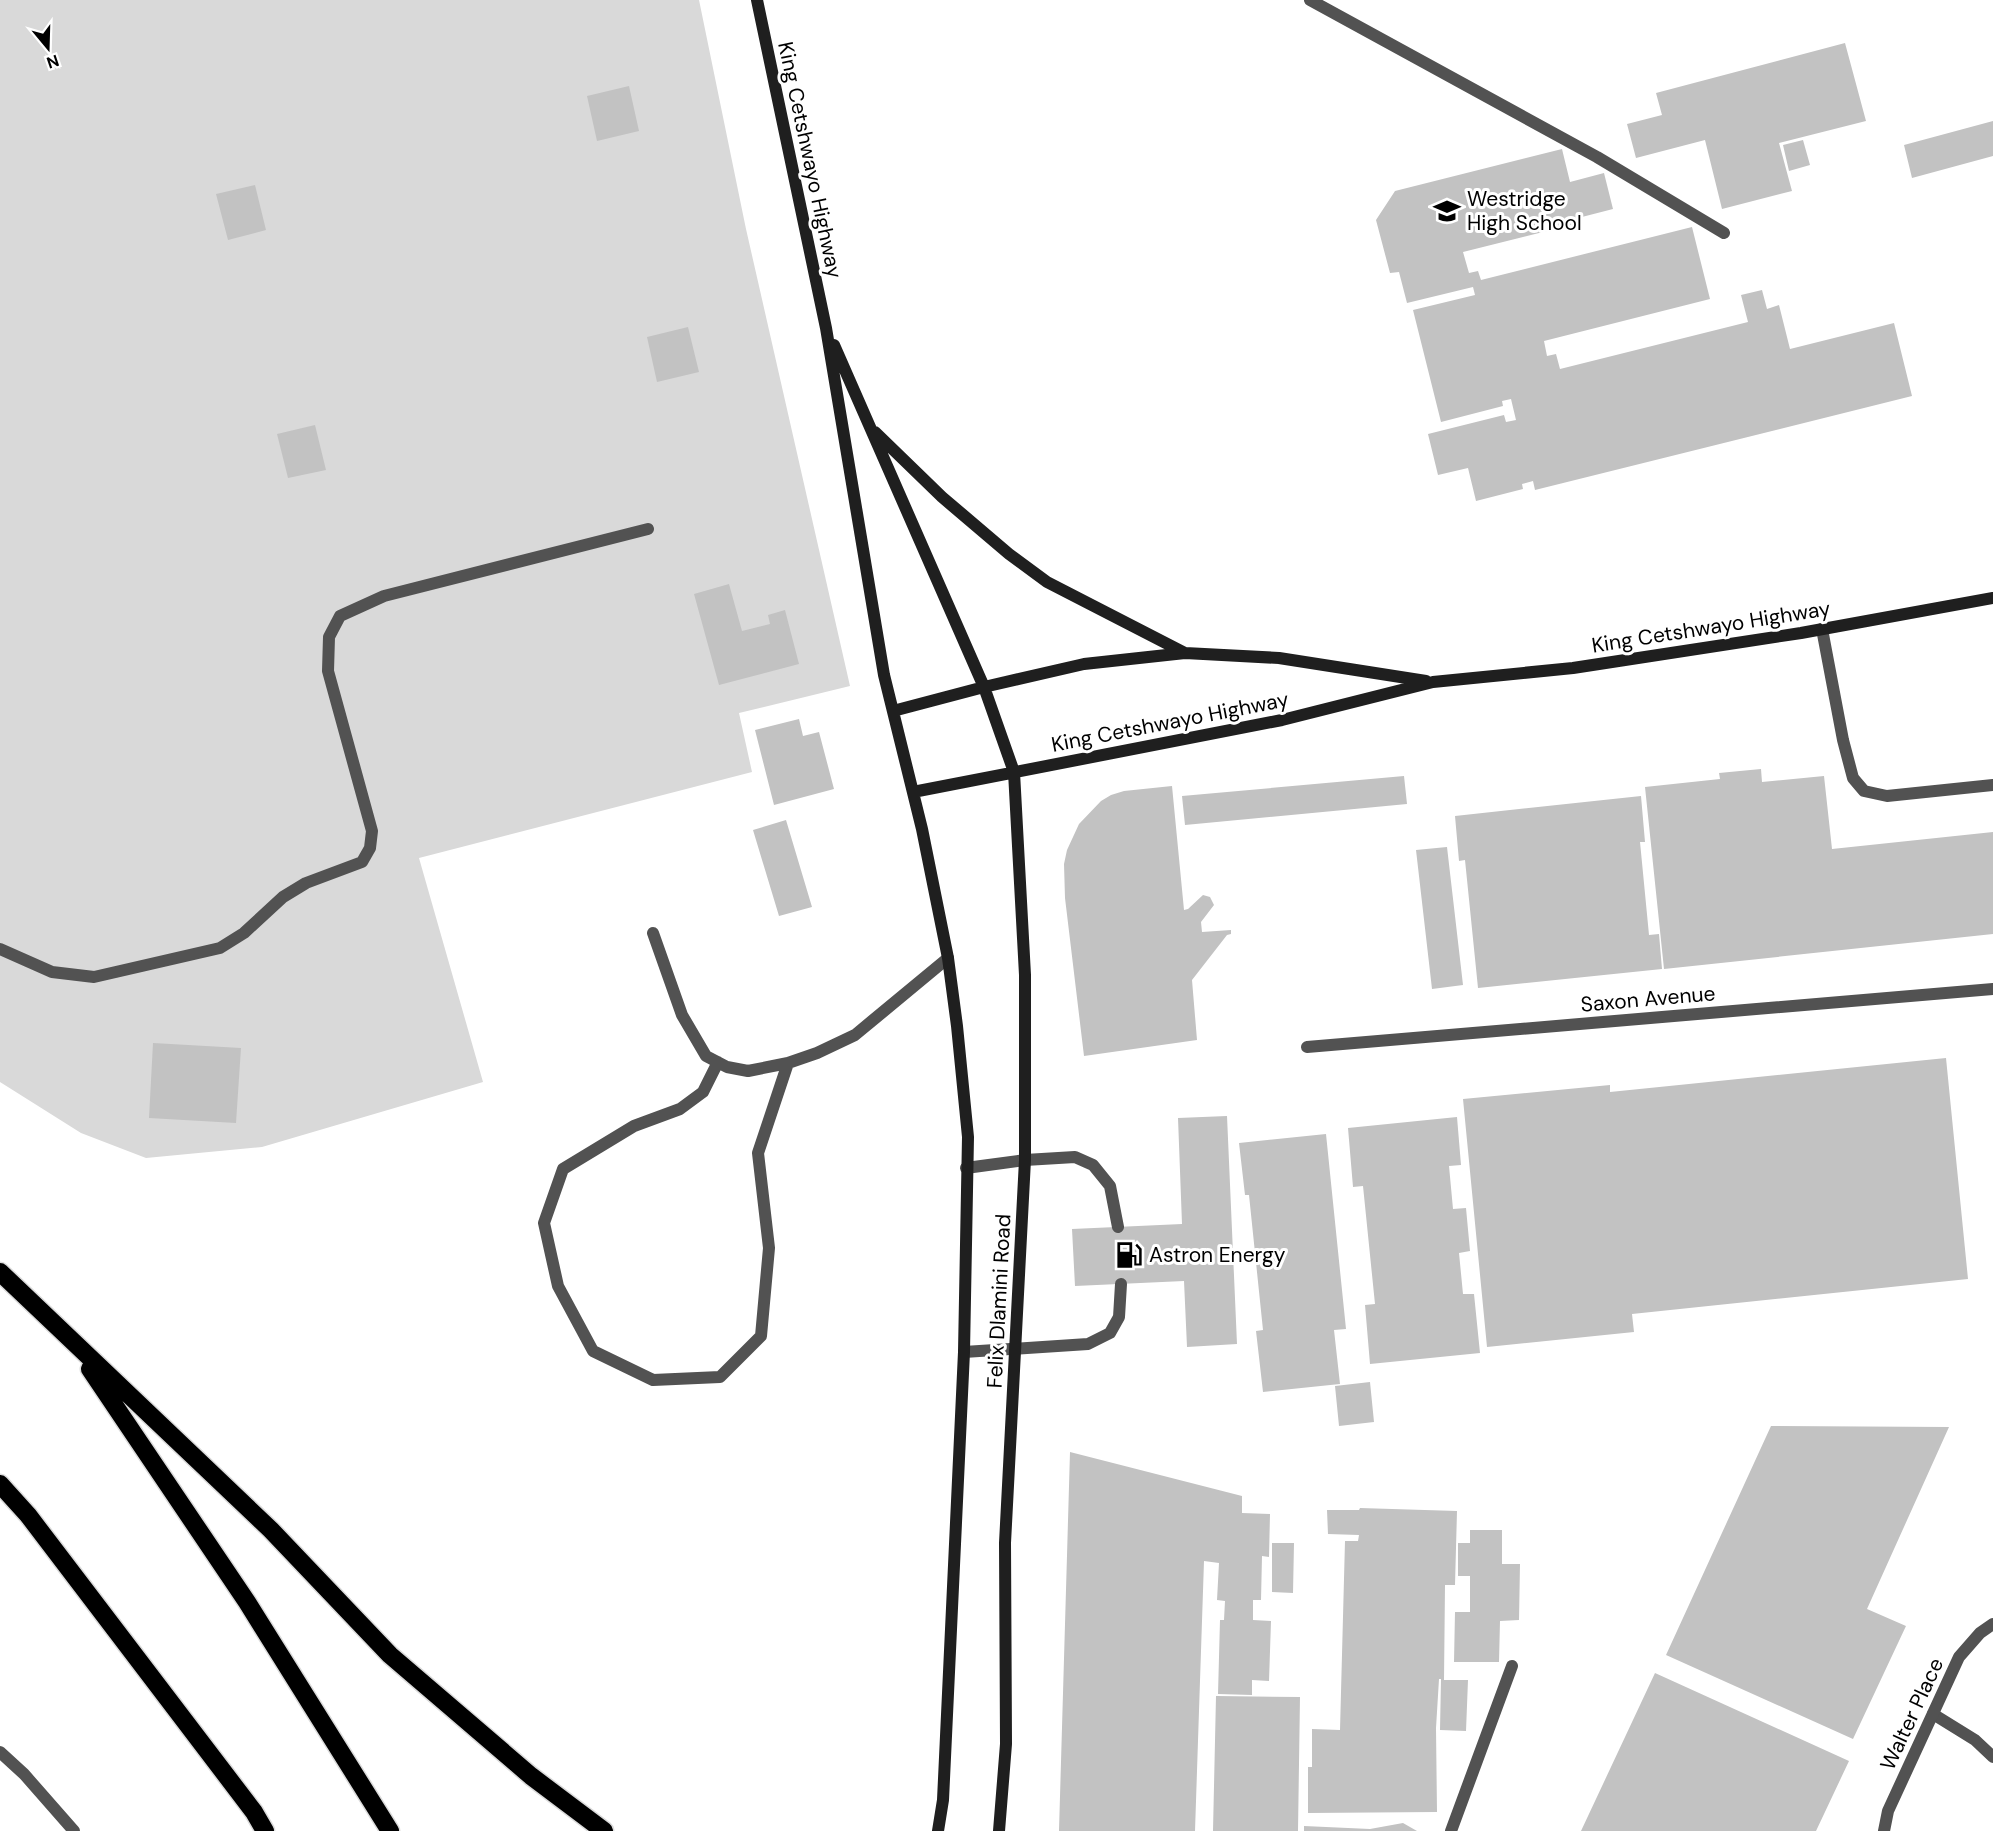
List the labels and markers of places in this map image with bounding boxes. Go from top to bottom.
place label: Westridge High School [1467,185,1582,237]
school or university icon: Westridge High School [1432,196,1462,226]
fuel station icon: Astron Energy [1114,1240,1144,1270]
place label: Astron Energy [1149,1241,1286,1269]

